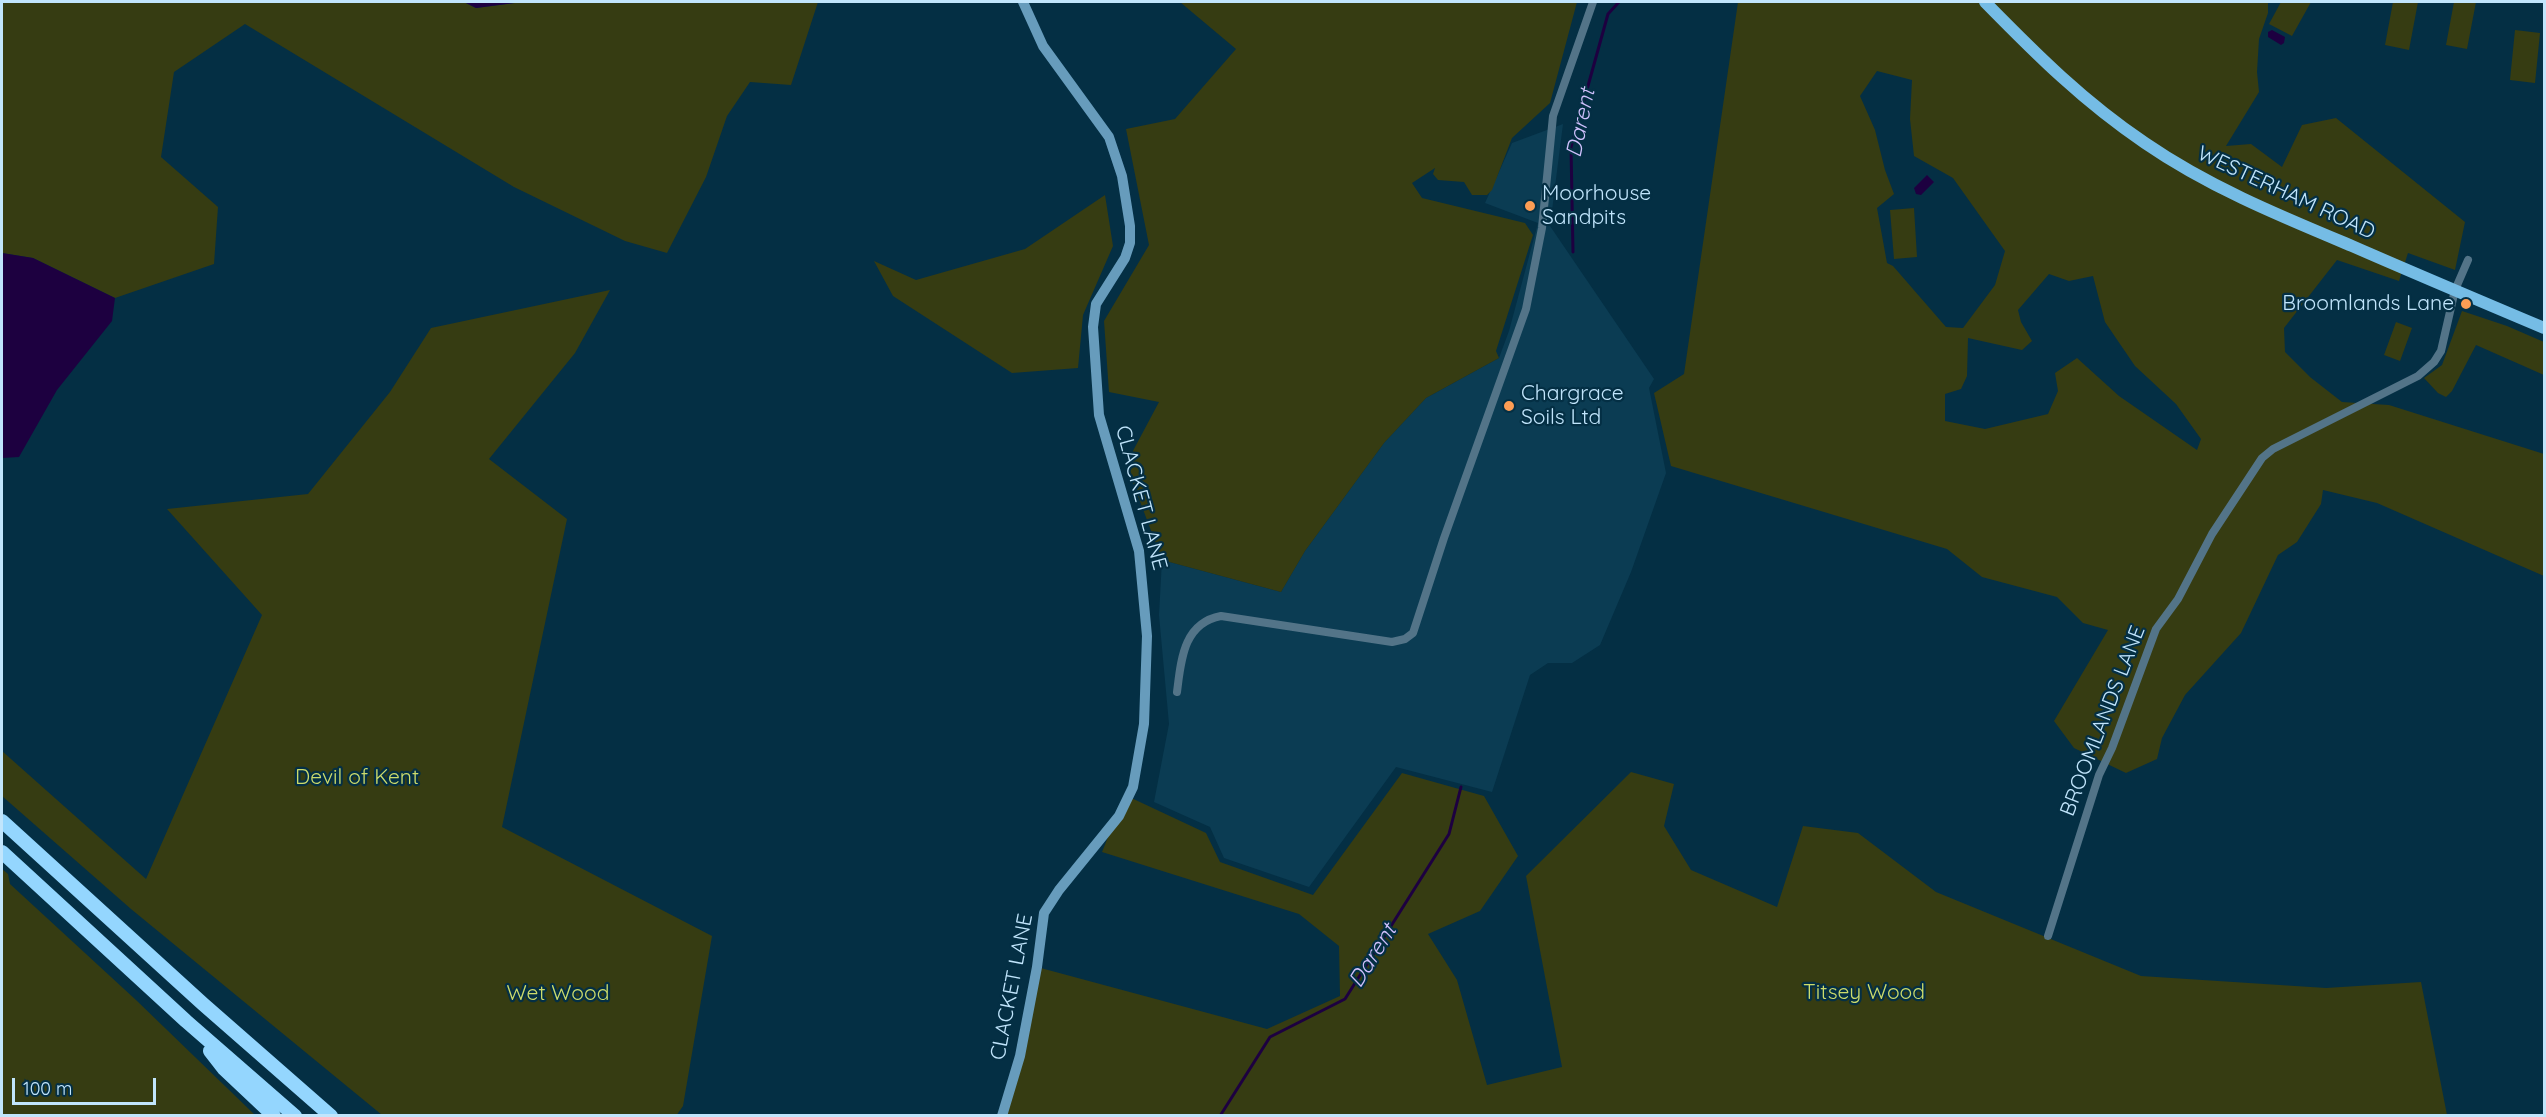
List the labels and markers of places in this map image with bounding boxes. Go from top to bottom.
place label: Moorhouse Sandpits [1542,181,1651,231]
marker: Moorhouse Sandpits [1523,199,1537,213]
place label: Broomlands Lane [2282,291,2454,317]
marker: Broomlands Lane [2459,297,2473,311]
place label: Chargrace Soils Ltd [1521,381,1624,431]
marker: Chargrace Soils Ltd [1502,399,1516,413]

